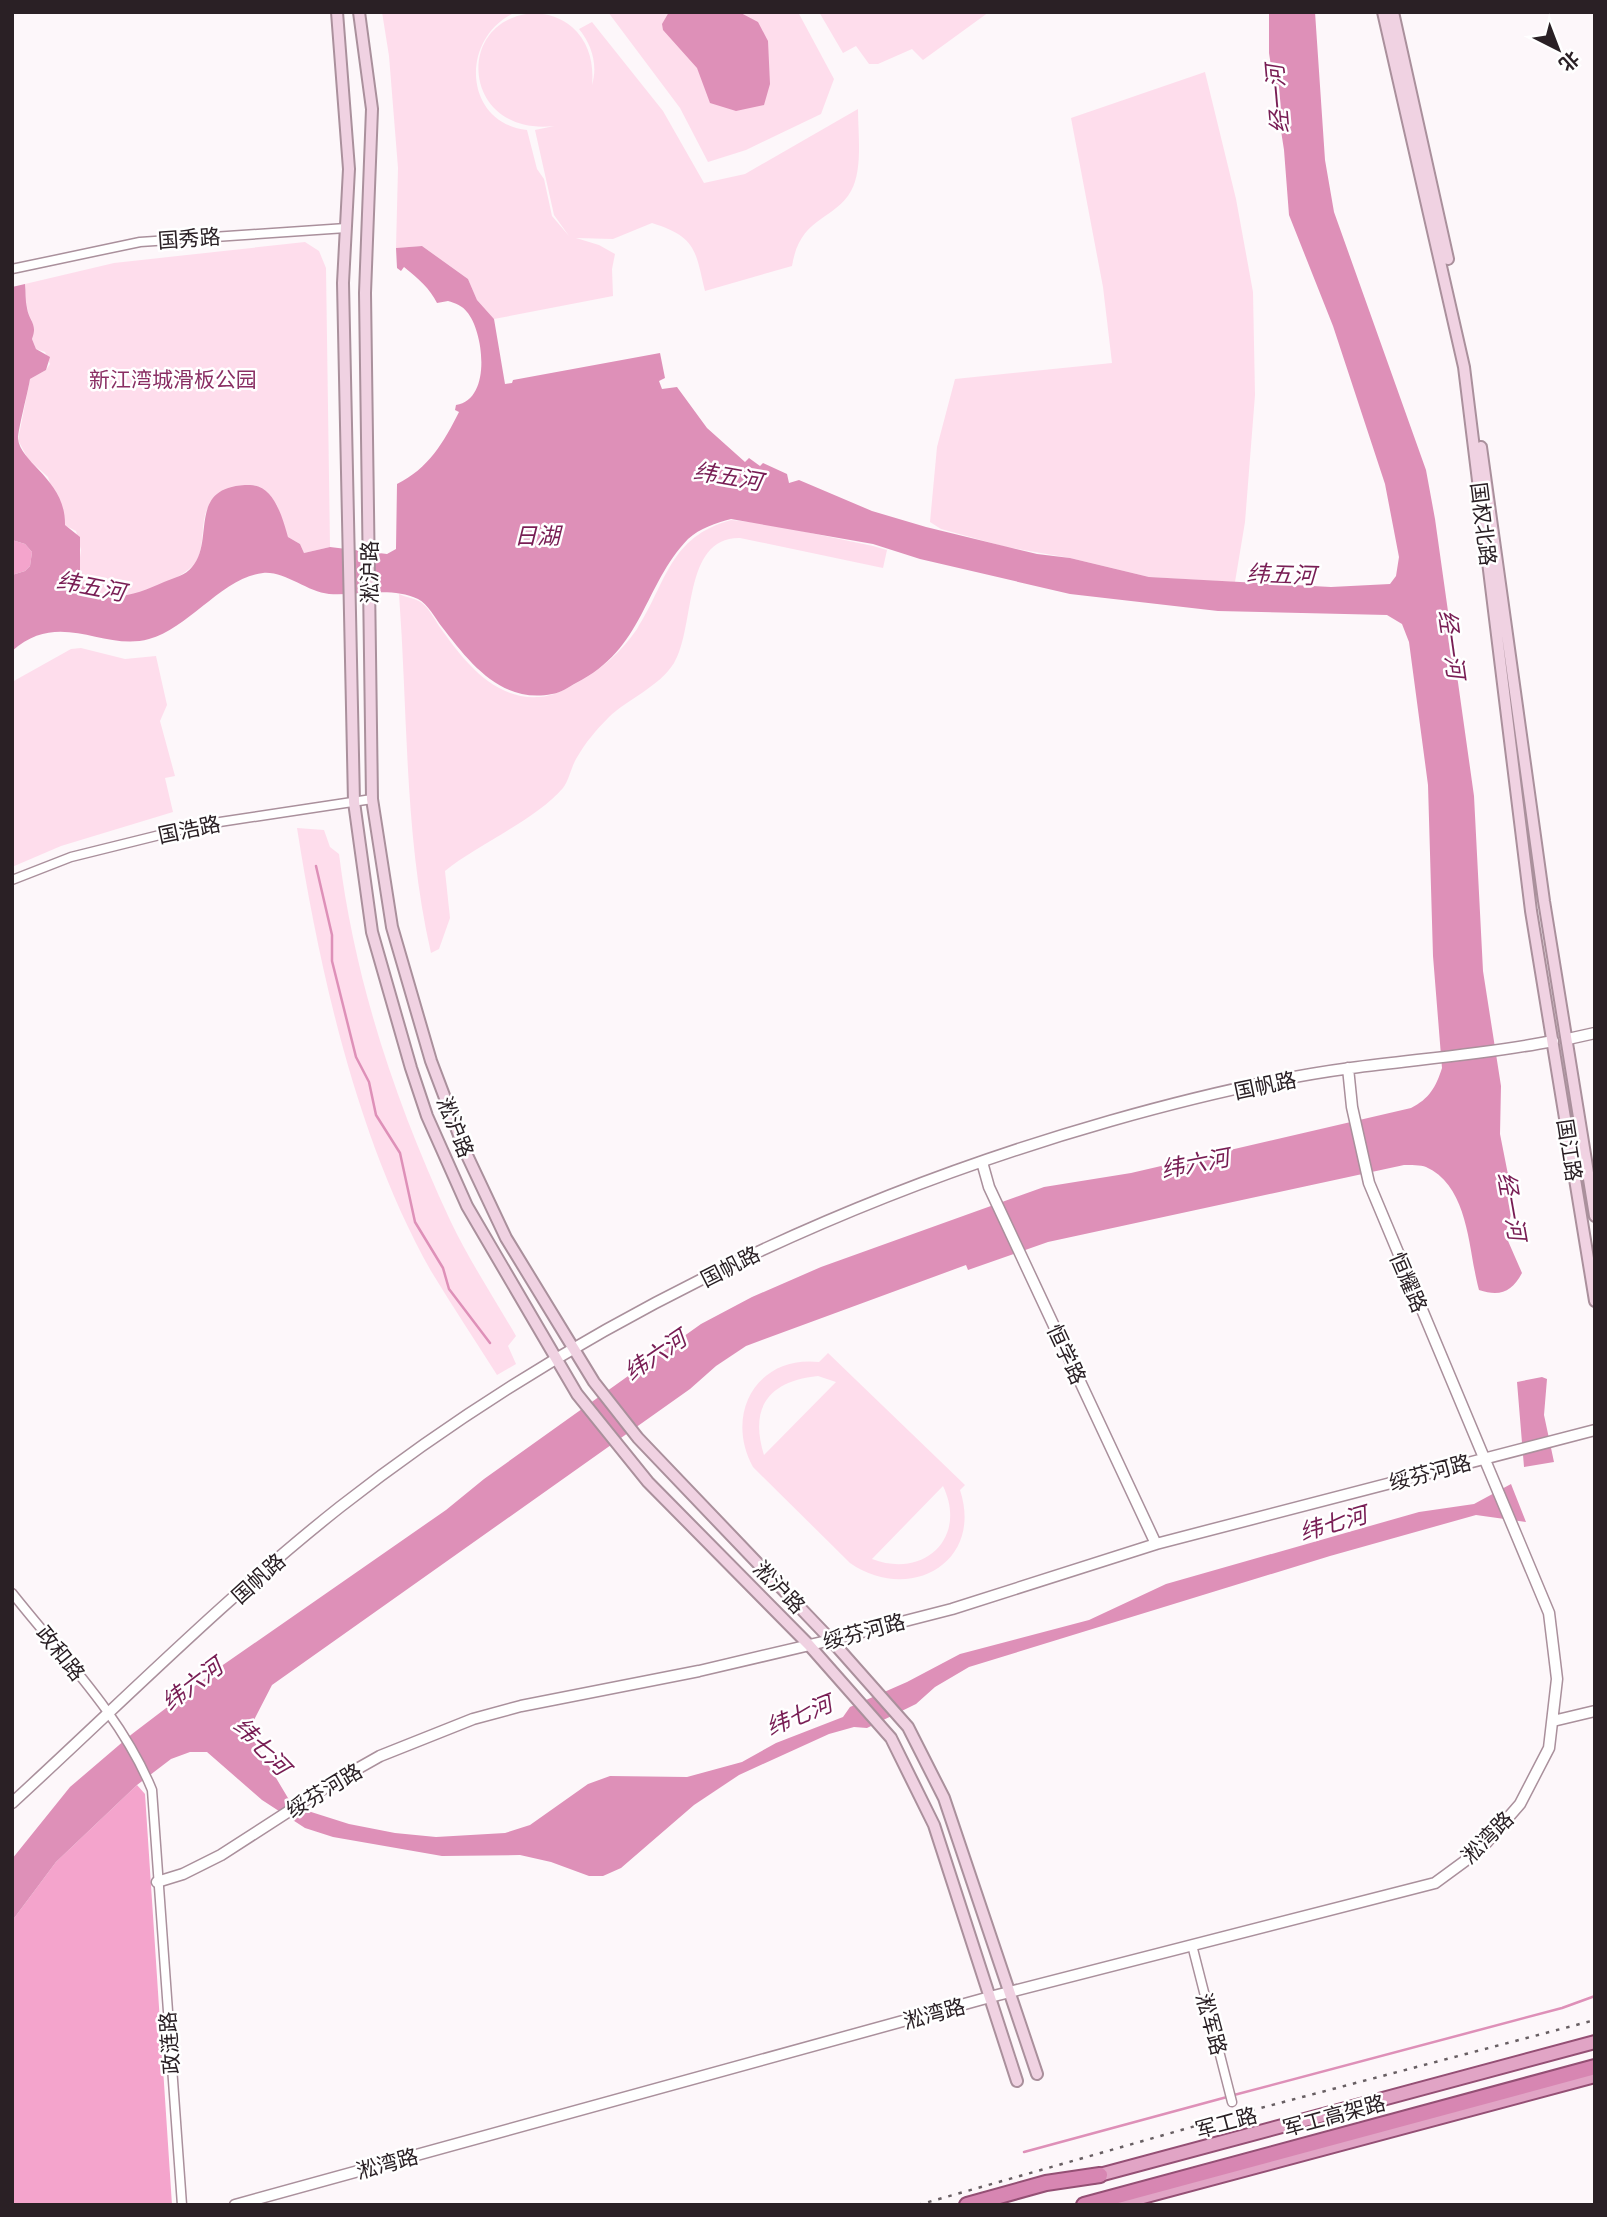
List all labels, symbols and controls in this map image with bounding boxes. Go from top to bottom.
north arrow [1523,14,1593,84]
text: 北 [1554,46,1584,77]
water label: 经一河 [1259,59,1294,135]
street label: 国秀路 [157,223,221,253]
park label: 新江湾城滑板公园 [89,366,257,392]
water label: 纬五河 [692,456,768,497]
street label: 国权北路 [1466,481,1502,567]
water label: 日湖 [514,521,563,550]
street label: 淞沪路 [356,541,382,604]
water label: 纬五河 [1246,558,1320,590]
water label: 纬五河 [54,565,132,608]
water label: 经一河 [1433,608,1472,684]
street label: 国浩路 [155,810,223,848]
street label: 国帆路 [1231,1066,1299,1104]
street label: 淞沪路 [432,1093,480,1161]
street label: 国江路 [1552,1117,1588,1183]
water label: 纬六河 [1158,1141,1236,1184]
water label: 经一河 [1492,1170,1533,1246]
street label: 国帆路 [696,1240,764,1292]
street label: 恒耀路 [1385,1248,1433,1316]
street label: 恒学路 [1042,1320,1092,1388]
water label: 纬六河 [618,1321,695,1386]
street label: 绥芬河路 [1386,1449,1474,1495]
water label: 纬七河 [1296,1498,1374,1546]
street label: 国帆路 [226,1547,290,1609]
street label: 淞沪路 [749,1555,811,1619]
street label: 绥芬河路 [820,1608,908,1654]
street label: 政和路 [31,1620,91,1686]
water label: 纬六河 [156,1649,231,1716]
water label: 纬七河 [762,1687,840,1741]
water label: 纬七河 [228,1711,299,1784]
street label: 绥芬河路 [281,1757,367,1823]
street label: 淞湾路 [1456,1806,1518,1868]
street label: 淞军路 [1191,1990,1233,2058]
street label: 淞湾路 [900,1992,968,2034]
street label: 政涟路 [154,2011,184,2075]
street label: 军工高架路 [1280,2089,1388,2141]
street label: 军工路 [1192,2101,1260,2143]
street label: 淞湾路 [353,2142,421,2184]

